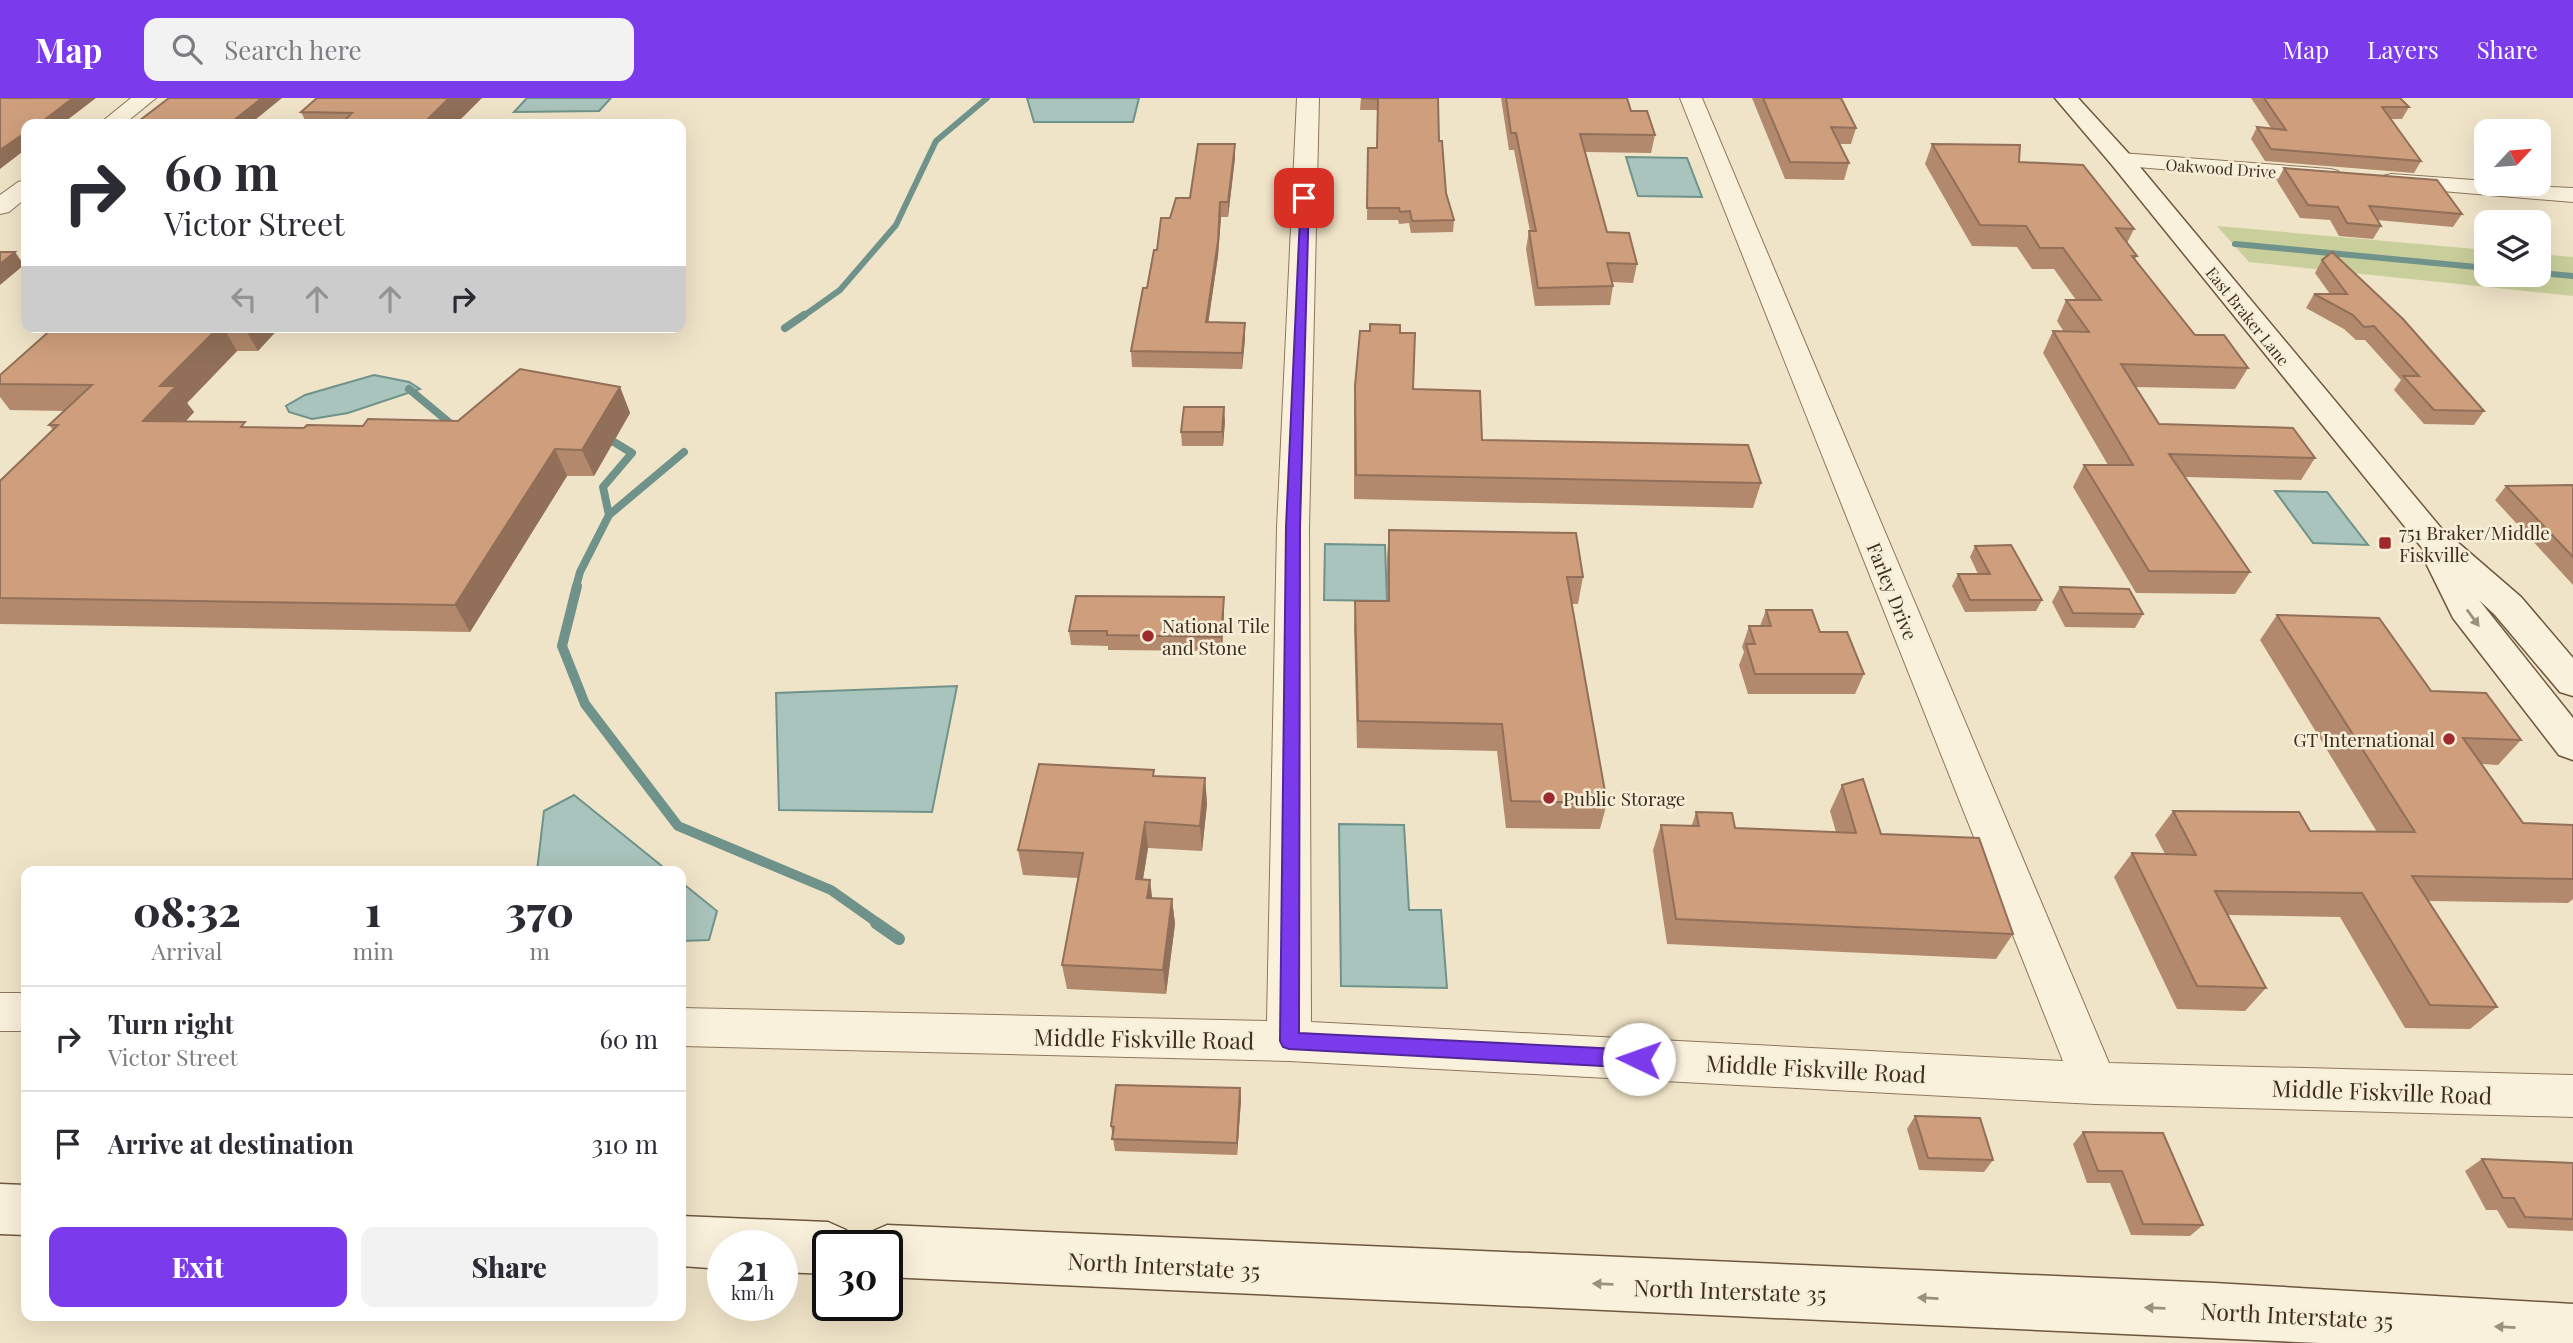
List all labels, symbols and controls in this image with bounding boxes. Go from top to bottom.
search box [144,18,634,81]
text: Map [35,27,102,71]
icon: search [168,30,206,68]
text: Search here [224,32,362,67]
text: Map [2283,33,2329,65]
text: Layers [2367,33,2439,65]
text: Share [2477,33,2538,65]
north arrow [2474,119,2552,196]
map controls [2474,119,2551,287]
text: 60 m [164,138,279,203]
icon: right [49,147,140,238]
street label: Oakwood Drive [2165,154,2277,182]
pin [1274,168,1334,228]
icon: arrive [1285,179,1323,217]
text: Victor Street [164,201,345,244]
button: layers [2474,210,2551,287]
street label: East Braker Lane [2202,262,2294,370]
icon: left [225,280,263,318]
icon: ahead [298,280,336,318]
icon: ahead [371,280,409,318]
icon: right [444,280,482,318]
place label: 751 Braker/Middle Fiskville [2399,519,2550,567]
marker: 751 Braker/Middle Fiskville [2377,535,2393,551]
street label: Farley Drive [1862,538,1924,644]
one-way arrow [2465,608,2480,626]
place label: National Tile and Stone [1162,612,1270,660]
marker: National Tile and Stone [1140,628,1156,644]
place label: GT International [2293,726,2436,752]
marker: GT International [2441,731,2457,747]
place label: Public Storage [1563,785,1685,811]
marker: Public Storage [1541,790,1557,806]
text: 08:32 [133,882,241,938]
text: 1 [365,882,381,938]
text: 370 [506,882,574,938]
text: Arrival [151,935,222,966]
text: min [353,935,394,966]
text: m [530,935,550,966]
text: Turn right [108,1006,234,1041]
icon: right [49,1020,87,1058]
text: 60 m [599,1021,658,1056]
street label: Middle Fiskville Road [1033,1021,1255,1055]
position arrow [1602,1022,1676,1096]
text: Victor Street [108,1041,238,1072]
street label: Middle Fiskville Road [1705,1047,1927,1089]
street label: Middle Fiskville Road [2271,1072,2493,1110]
icon: arrive [49,1125,87,1163]
text: Arrive at destination [108,1126,354,1161]
text: 310 m [591,1126,658,1161]
button: Exit [49,1227,347,1307]
button: Share [361,1227,658,1307]
speed limit sign: 30 [812,1230,903,1321]
text: 21 [737,1243,768,1290]
street label: North Interstate 35 [1067,1244,1261,1286]
street label: North Interstate 35 [1633,1271,1827,1309]
one-way arrow [1592,1279,1614,1290]
text: km/h [731,1281,774,1305]
one-way arrow [1917,1293,1939,1304]
street label: North Interstate 35 [2200,1294,2394,1336]
one-way arrow [2144,1303,2166,1314]
one-way arrow [2494,1322,2516,1333]

